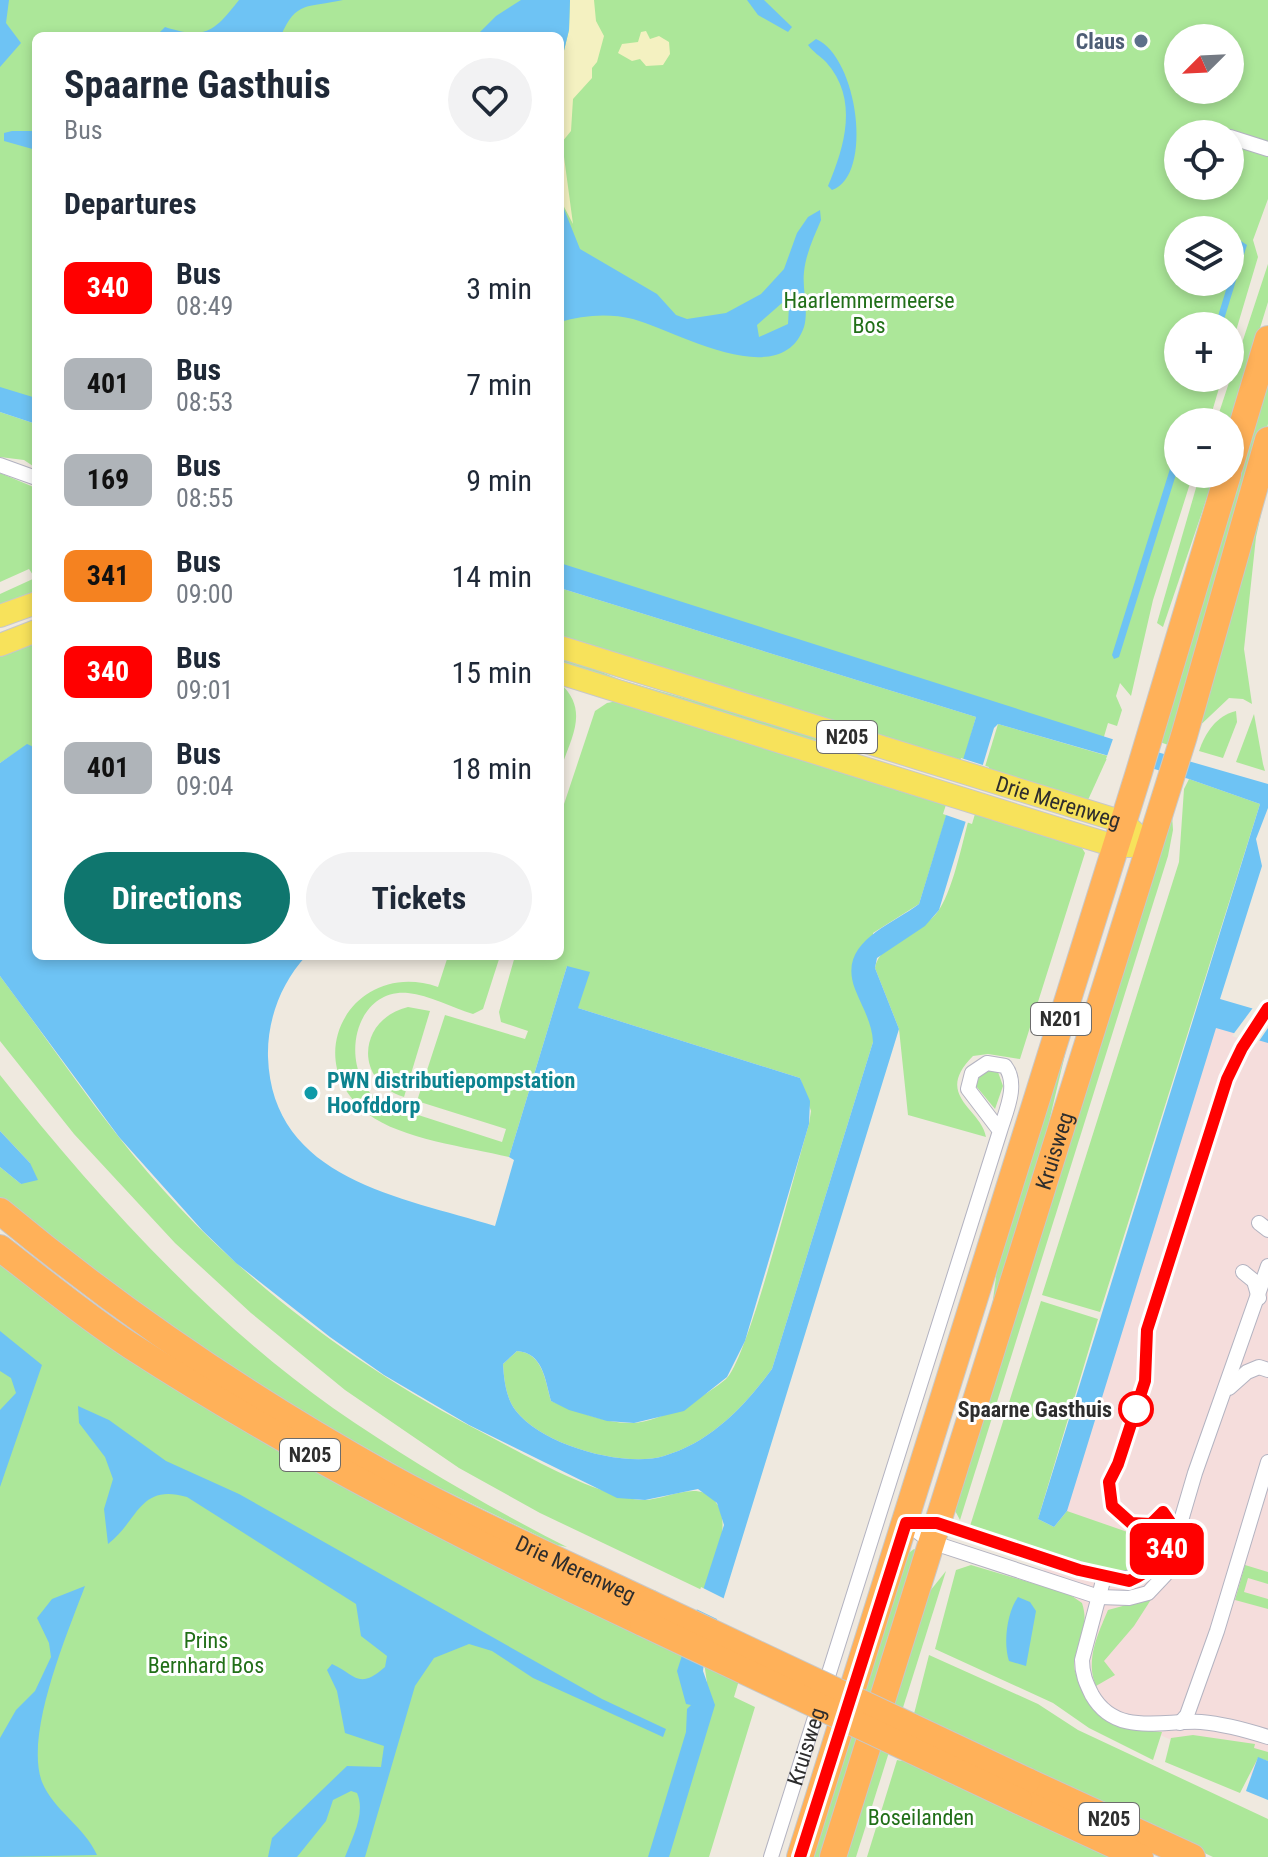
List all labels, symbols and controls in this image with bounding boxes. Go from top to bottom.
north arrow [1164,24,1244,104]
map controls [1164,24,1244,488]
place label: Claus [1076,29,1125,54]
marker: Claus [1132,32,1150,50]
button: heart [448,58,532,142]
text: Spaarne Gasthuis [64,63,331,107]
text: Bus [64,115,103,145]
button: locate [1164,120,1244,200]
text: Departures [64,186,197,221]
button: layers [1164,216,1244,296]
text: Bus [176,256,221,291]
text: 340 [87,271,129,304]
text: 3 min [466,271,532,306]
park label: Haarlemmermeerse Bos [783,288,955,338]
text: 08:49 [176,291,233,321]
button: + [1164,312,1244,392]
text: Bus [176,352,221,387]
text: 401 [87,367,129,400]
text: 7 min [466,367,532,402]
text: 08:53 [176,387,233,417]
button: − [1164,408,1244,488]
text: Bus [176,448,221,483]
text: 169 [87,463,129,496]
text: 9 min [466,463,532,498]
text: 08:55 [176,483,233,513]
text: Bus [176,544,221,579]
text: 341 [87,559,129,592]
text: 14 min [451,559,532,594]
text: 09:00 [176,579,233,609]
text: Bus [176,640,221,675]
text: 340 [87,655,129,688]
text: 15 min [451,655,532,690]
text: 09:01 [176,675,233,705]
road number: N205 [817,721,877,753]
text: Bus [176,736,221,771]
text: 401 [87,751,129,784]
text: 18 min [451,751,532,786]
text: 09:04 [176,771,233,801]
street label: Drie Merenweg [993,771,1124,833]
button: Directions [64,852,290,944]
button: Tickets [306,852,532,944]
road number: N201 [1031,1003,1091,1035]
place label: PWN distributiepompstation Hoofddorp [327,1068,575,1118]
marker: PWN distributiepompstation Hoofddorp [302,1084,320,1102]
street label: Kruisweg [1030,1109,1078,1193]
marker: Spaarne Gasthuis [1119,1392,1153,1426]
place label: Spaarne Gasthuis [958,1397,1112,1422]
road number: N205 [280,1439,340,1471]
line badge: 340 [1121,1523,1213,1575]
street label: Drie Merenweg [512,1530,640,1607]
text: 340 [1146,1532,1188,1565]
park label: Prins Bernhard Bos [148,1628,264,1678]
street label: Kruisweg [782,1704,830,1788]
road number: N205 [1079,1803,1139,1835]
park label: Boseilanden [868,1805,974,1830]

